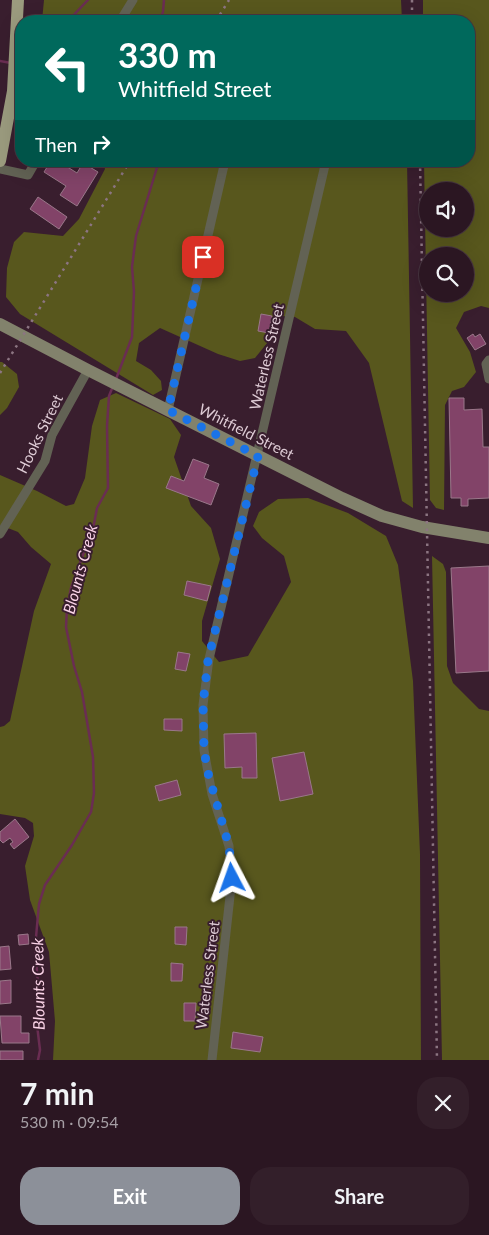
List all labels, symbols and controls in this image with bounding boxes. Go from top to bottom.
text: 330 m [118,33,217,75]
icon: left [35,35,100,100]
text: Whitfield Street [118,75,271,102]
icon: right [87,130,115,158]
text: Then [35,133,77,156]
map controls [419,182,474,302]
button: sound [419,182,474,237]
pin [182,236,224,278]
icon: arrive [189,243,217,271]
button: search [419,247,474,302]
street label: Waterless Street [245,301,287,412]
street label: Hooks Street [12,391,66,476]
street label: Whitfield Street [196,399,298,463]
water label: Blounts Creek [58,522,101,616]
position arrow [205,851,257,903]
street label: Waterless Street [191,919,223,1030]
water label: Blounts Creek [27,937,48,1030]
text: 7 min [20,1075,94,1111]
button: close [417,1077,469,1129]
text: 530 m · 09:54 [20,1112,119,1131]
button: Exit [20,1167,240,1225]
button: Share [250,1167,469,1225]

